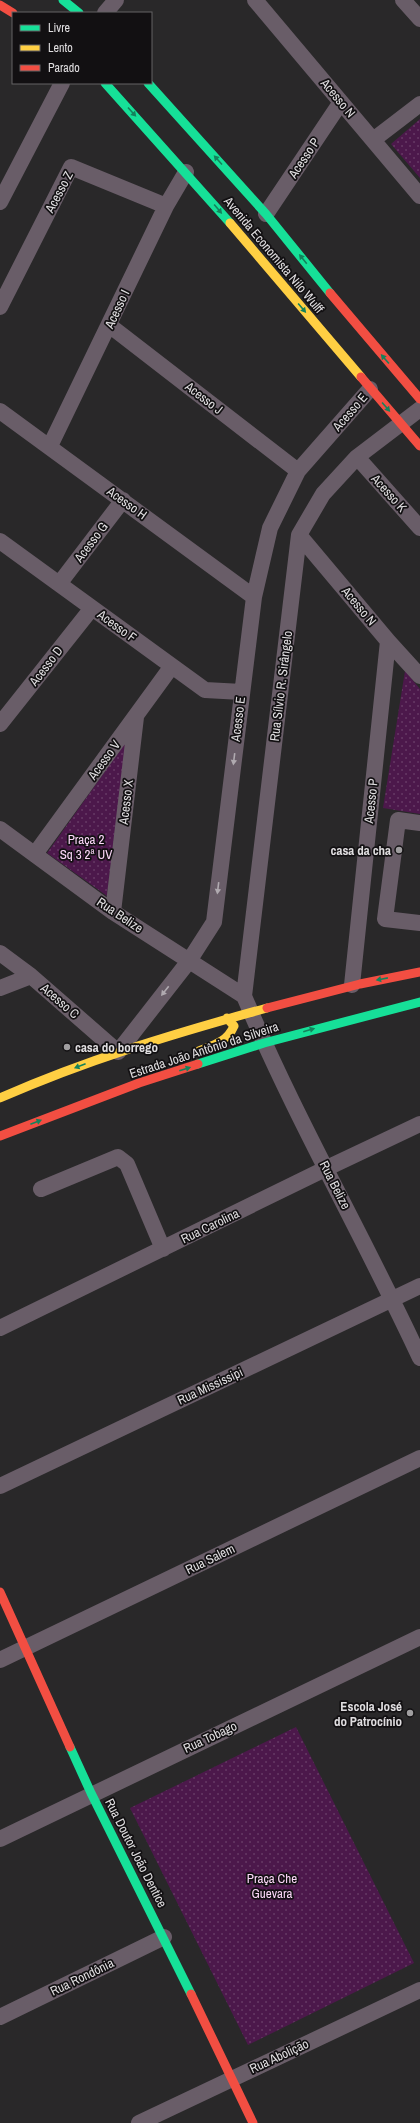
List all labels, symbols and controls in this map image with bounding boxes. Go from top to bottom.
legend [12,12,152,84]
text: Livre [48,20,70,36]
text: Lento [48,40,73,56]
text: Parado [48,60,80,76]
street label: Acesso N [316,74,359,121]
one-way arrow [127,107,136,117]
street label: Acesso P [284,135,324,182]
one-way arrow [213,155,222,166]
street label: Acesso Z [41,168,77,216]
street label: Avenida Economista Nilo Wulff [220,192,328,317]
one-way arrow [213,204,222,214]
one-way arrow [298,254,307,264]
street label: Acesso I [100,287,133,332]
one-way arrow [297,303,306,314]
one-way arrow [381,355,390,364]
street label: Acesso J [181,377,226,418]
street label: Acesso E [328,389,371,435]
one-way arrow [382,402,391,412]
street label: Acesso K [367,470,410,515]
street label: Acesso H [103,482,150,523]
street label: Acesso G [70,518,112,566]
street label: Acesso N [337,582,380,629]
street label: Acesso F [93,605,140,646]
street label: Rua Sílvio R. Sirângelo [266,630,296,742]
street label: Acesso D [25,643,67,690]
street label: Acesso E [227,696,249,743]
street label: Acesso V [83,737,124,784]
one-way arrow [230,753,237,765]
street label: Acesso X [115,778,137,826]
street label: Acesso P [360,778,382,825]
park label: Praça 2 Sq 3 2ª UV [60,831,112,863]
place label: casa da cha [331,842,391,859]
marker: casa da cha [394,845,404,855]
one-way arrow [215,882,221,894]
street label: Rua Belize [94,893,146,937]
one-way arrow [376,977,388,983]
street label: Acesso C [36,979,83,1023]
one-way arrow [161,986,169,997]
street label: Estrada João Antônio da Silveira [127,1018,281,1082]
one-way arrow [304,1027,316,1033]
place label: casa do borrego [75,1039,158,1056]
marker: casa do borrego [62,1042,72,1052]
one-way arrow [74,1064,86,1070]
one-way arrow [179,1065,191,1071]
one-way arrow [31,1119,43,1125]
street label: Rua Belize [316,1158,354,1212]
street label: Rua Carolina [178,1205,242,1247]
street label: Rua Mississipi [174,1363,246,1409]
street label: Rua Salem [183,1540,238,1578]
place label: Escola José do Patrocínio [334,1698,402,1730]
marker: Escola José do Patrocínio [405,1708,415,1718]
street label: Rua Tobago [180,1717,240,1757]
street label: Rua Doutor João Dentice [101,1796,171,1911]
park label: Praça Che Guevara [247,1870,297,1902]
street label: Rua Rondônia [47,1954,117,2000]
street label: Rua Abolição [247,2035,311,2077]

